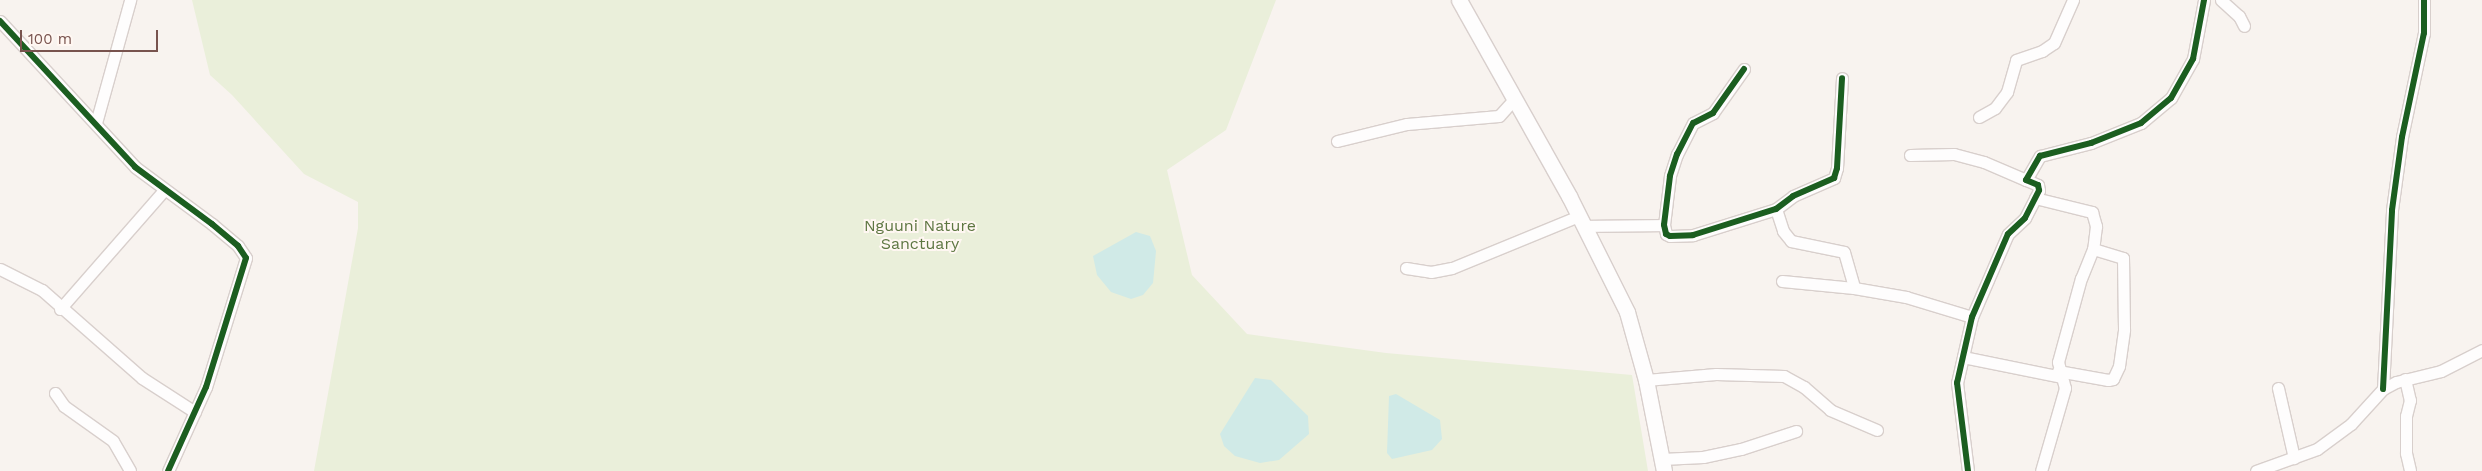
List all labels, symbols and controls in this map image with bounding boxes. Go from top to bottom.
scale bar [22,20,160,52]
text: 100 m [28,30,72,48]
park label: Nguuni Nature Sanctuary [864,216,976,254]

